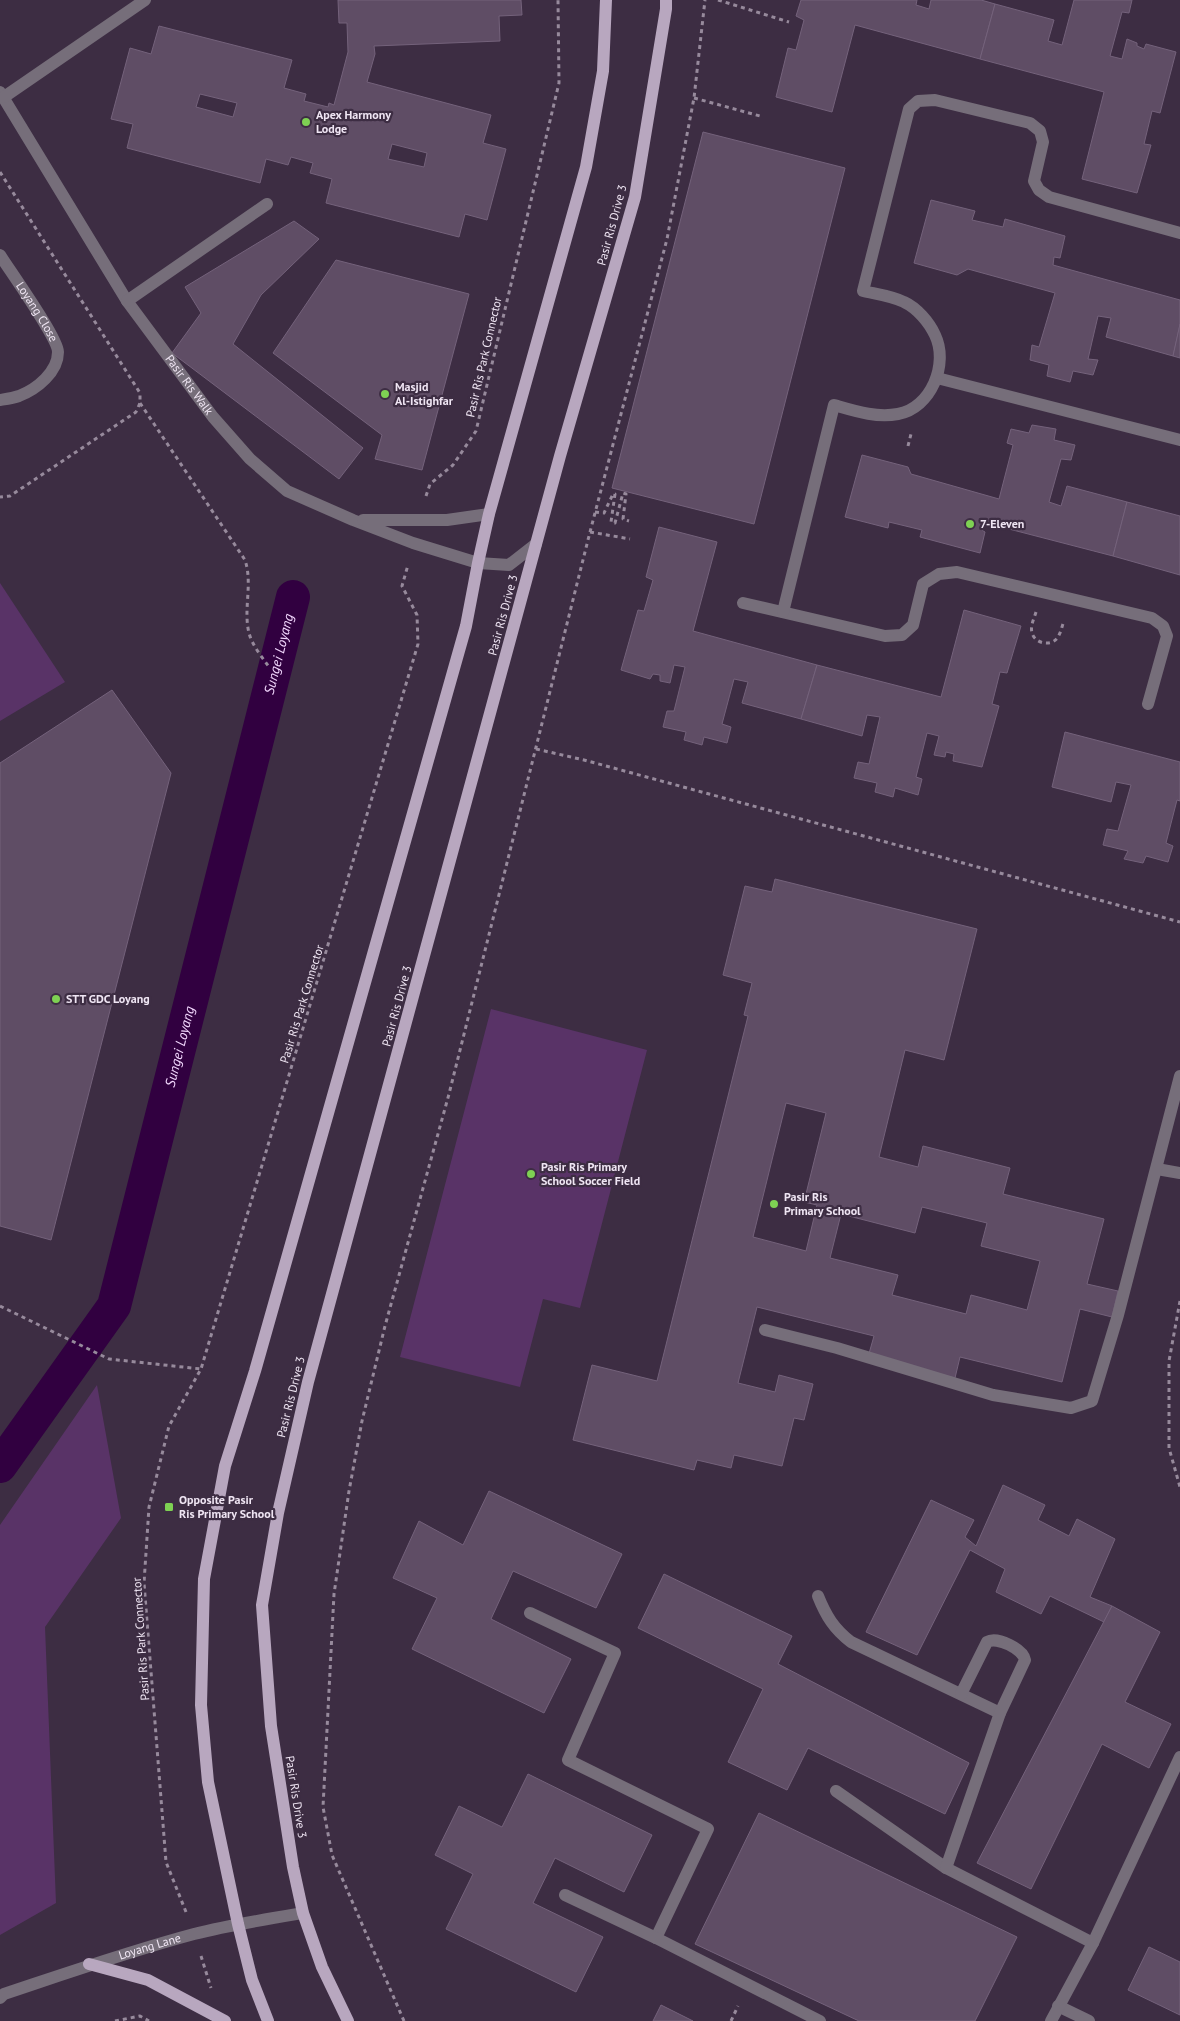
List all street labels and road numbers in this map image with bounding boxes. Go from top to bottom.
street label: Pasir Ris Drive 3 [594,183,630,267]
street label: Loyang Close [13,279,62,344]
street label: Pasir Ris Park Connector [462,295,505,419]
street label: Pasir Ris Walk [162,352,217,418]
street label: Pasir Ris Drive 3 [485,573,521,657]
street label: Pasir Ris Park Connector [276,943,327,1065]
street label: Pasir Ris Drive 3 [379,964,415,1048]
street label: Pasir Ris Drive 3 [273,1355,308,1439]
street label: Pasir Ris Park Connector [129,1577,152,1701]
street label: Pasir Ris Drive 3 [283,1755,310,1839]
street label: Loyang Lane [117,1930,183,1963]

